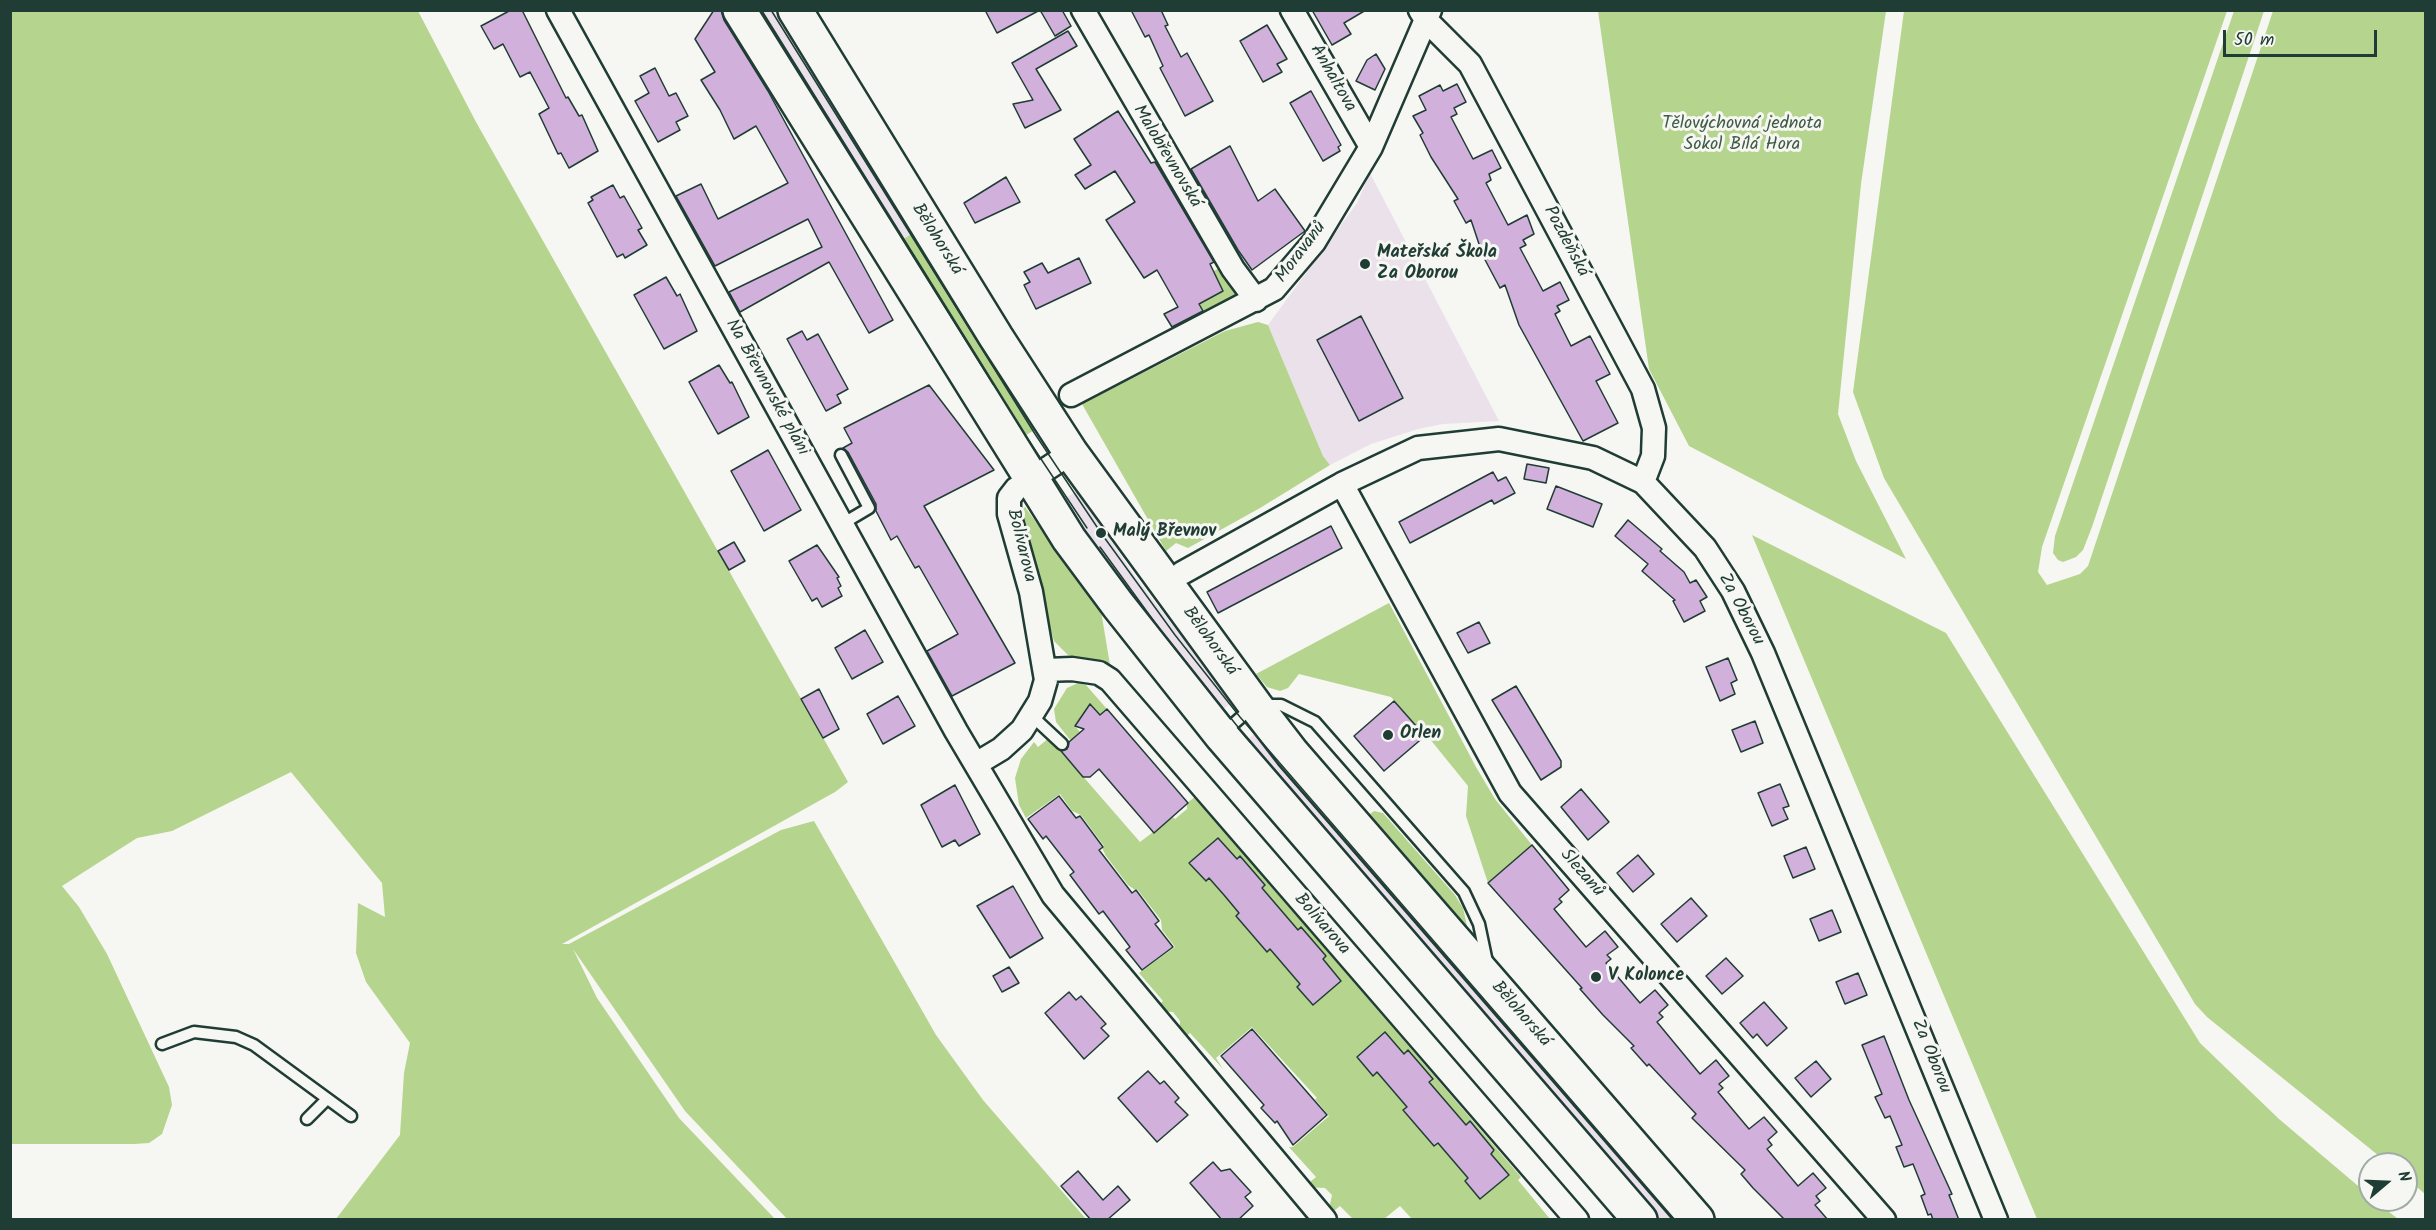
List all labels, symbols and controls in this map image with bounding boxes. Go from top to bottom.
scale bar [2226,18,2380,56]
text: 50 m [2234,26,2274,55]
street label: Anhaltova [1304,41,1360,117]
street label: Malobřevnovská [1127,102,1205,212]
park label: Tělovýchovná jednota Sokol Bílá Hora [1662,114,1822,156]
street label: Bělohorská [906,200,966,280]
street label: Pozdeňská [1537,203,1593,281]
street label: Moravanů [1272,218,1332,288]
place label: Mateřská Škola Za Oborou [1377,243,1497,286]
marker: Mateřská Škola Za Oborou [1358,257,1372,271]
street label: Na Břevnovské pláni [720,316,812,460]
street label: Bolívarova [1001,507,1039,585]
place label: Malý Břevnov [1113,522,1216,544]
marker: Malý Břevnov [1094,526,1108,540]
street label: Za Oborou [1712,570,1768,650]
street label: Bělohorská [1177,603,1241,681]
place label: Orlen [1400,724,1441,746]
marker: Orlen [1381,728,1395,742]
street label: Slezanů [1554,846,1608,902]
street label: Bolívarova [1288,890,1354,960]
place label: V Kolonce [1608,966,1684,988]
marker: V Kolonce [1589,970,1603,984]
street label: Bělohorská [1486,978,1554,1052]
street label: Za Oborou [1905,1017,1955,1097]
north arrow [2358,1152,2418,1212]
text: N [2390,1168,2417,1185]

